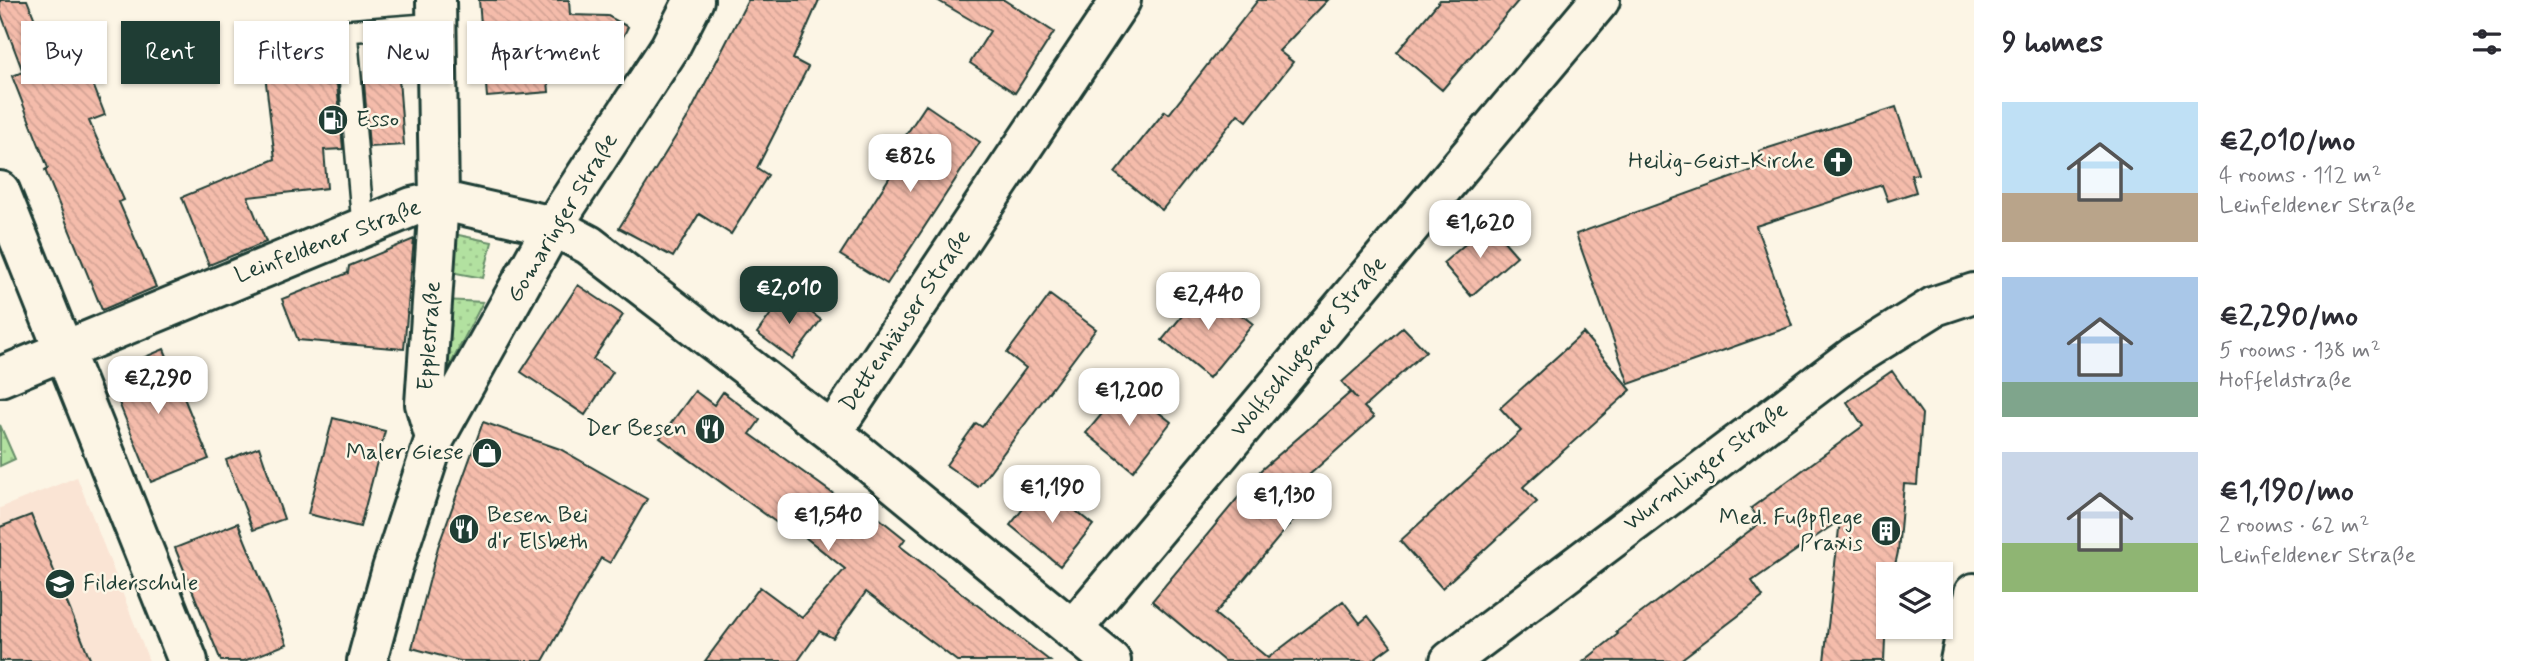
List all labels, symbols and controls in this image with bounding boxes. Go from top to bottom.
chip: Buy [21,21,107,84]
chip: Rent [121,21,220,84]
chip: Filters [234,21,349,84]
chip: New [363,21,453,84]
chip: Apartment [467,21,624,84]
text: 9 homes [2002,23,2103,62]
icon: filters [2468,23,2506,61]
fuel station icon: Esso [316,103,350,137]
place label: Esso [356,105,399,135]
text: €2,010/mo [2219,122,2355,161]
street label: Gomaringer Straße [501,128,627,309]
icon: home [2058,130,2142,214]
pin: €826 [869,134,951,194]
text: €826 [884,142,936,172]
church icon: Heilig-Geist-Kirche [1821,145,1855,179]
place label: Heilig-Geist-Kirche [1628,147,1815,177]
text: 4 rooms · 112 m² [2219,161,2382,191]
text: Leinfeldener Straße [2219,191,2416,221]
street label: Leinfeldener Straße [231,193,425,291]
pin: €1,620 [1423,201,1537,260]
text: €1,620 [1445,208,1515,238]
street label: Dettenhäuser Straße [834,224,978,418]
street label: Wolfschlugener Straße [1224,250,1395,445]
pin: €2,010 [732,266,846,326]
pin: €2,440 [1151,272,1265,332]
text: €2,010 [756,274,822,304]
street label: Epplestraße [411,280,449,392]
text: €2,440 [1172,280,1244,310]
text: €2,290/mo [2219,297,2358,336]
icon: home [2058,305,2142,389]
text: 5 rooms · 138 m² [2219,336,2381,366]
pin: €2,290 [101,356,215,416]
text: €2,290 [124,364,192,394]
text: Hoffeldstraße [2219,366,2352,396]
pin: €1,200 [1072,368,1186,428]
text: €1,200 [1094,376,1164,406]
street label: Wurmlinger Straße [1618,395,1795,540]
restaurant icon: Der Besen [693,412,727,446]
place label: Der Besen [586,414,687,444]
shop icon: Maler Giese [470,436,504,470]
place label: Maler Giese [346,438,464,468]
pin: €1,190 [995,466,1109,525]
text: €1,190/mo [2219,472,2354,511]
text: €1,190 [1019,473,1085,503]
pin: €1,130 [1227,474,1341,533]
icon: home [2058,480,2142,564]
text: €1,130 [1253,481,1315,511]
pin: €1,540 [771,494,885,553]
place label: Besen Bei d'r Elsbeth [487,501,588,557]
text: €1,540 [793,501,863,531]
place label: Med. Fußpflege Praxis [1719,503,1863,559]
text: 2 rooms · 62 m² [2219,511,2370,541]
restaurant icon: Besen Bei d'r Elsbeth [447,512,481,546]
building icon: Med. Fußpflege Praxis [1869,514,1903,548]
text: Leinfeldener Straße [2219,541,2416,571]
map controls [1876,562,1953,639]
button: layers [1876,562,1953,639]
school or university icon: Filderschule [43,567,77,601]
place label: Filderschule [83,569,198,599]

